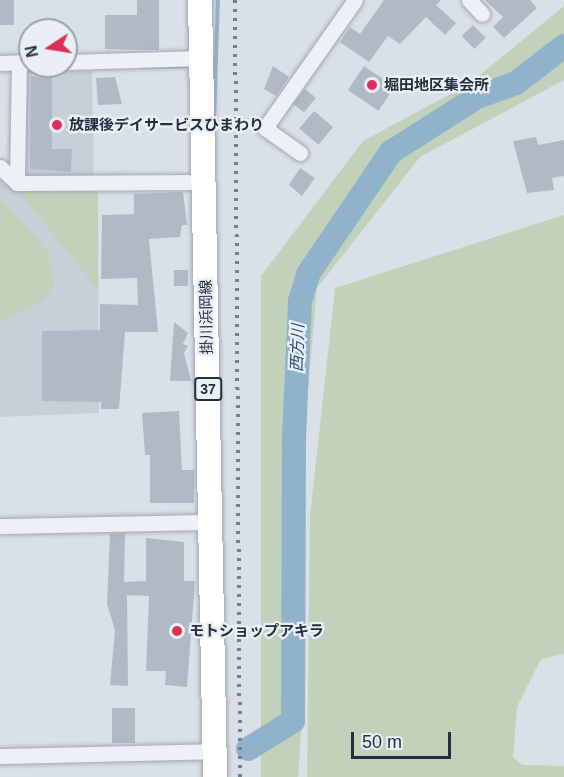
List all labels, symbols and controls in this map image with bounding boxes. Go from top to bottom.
north arrow [18,18,78,78]
text: N [22,44,41,59]
place label: 堀田地区集会所 [384,76,489,94]
marker: 堀田地区集会所 [365,78,379,92]
place label: 放課後デイサービスひまわり [69,116,264,134]
marker: 放課後デイサービスひまわり [50,118,64,132]
street label: 掛川浜岡線 [196,279,216,355]
water label: 西方川 [288,324,308,372]
road number: 37 [193,378,223,400]
place label: モトショップアキラ [189,622,324,640]
marker: モトショップアキラ [170,624,184,638]
scale bar [354,720,454,758]
text: 50 m [362,732,402,752]

